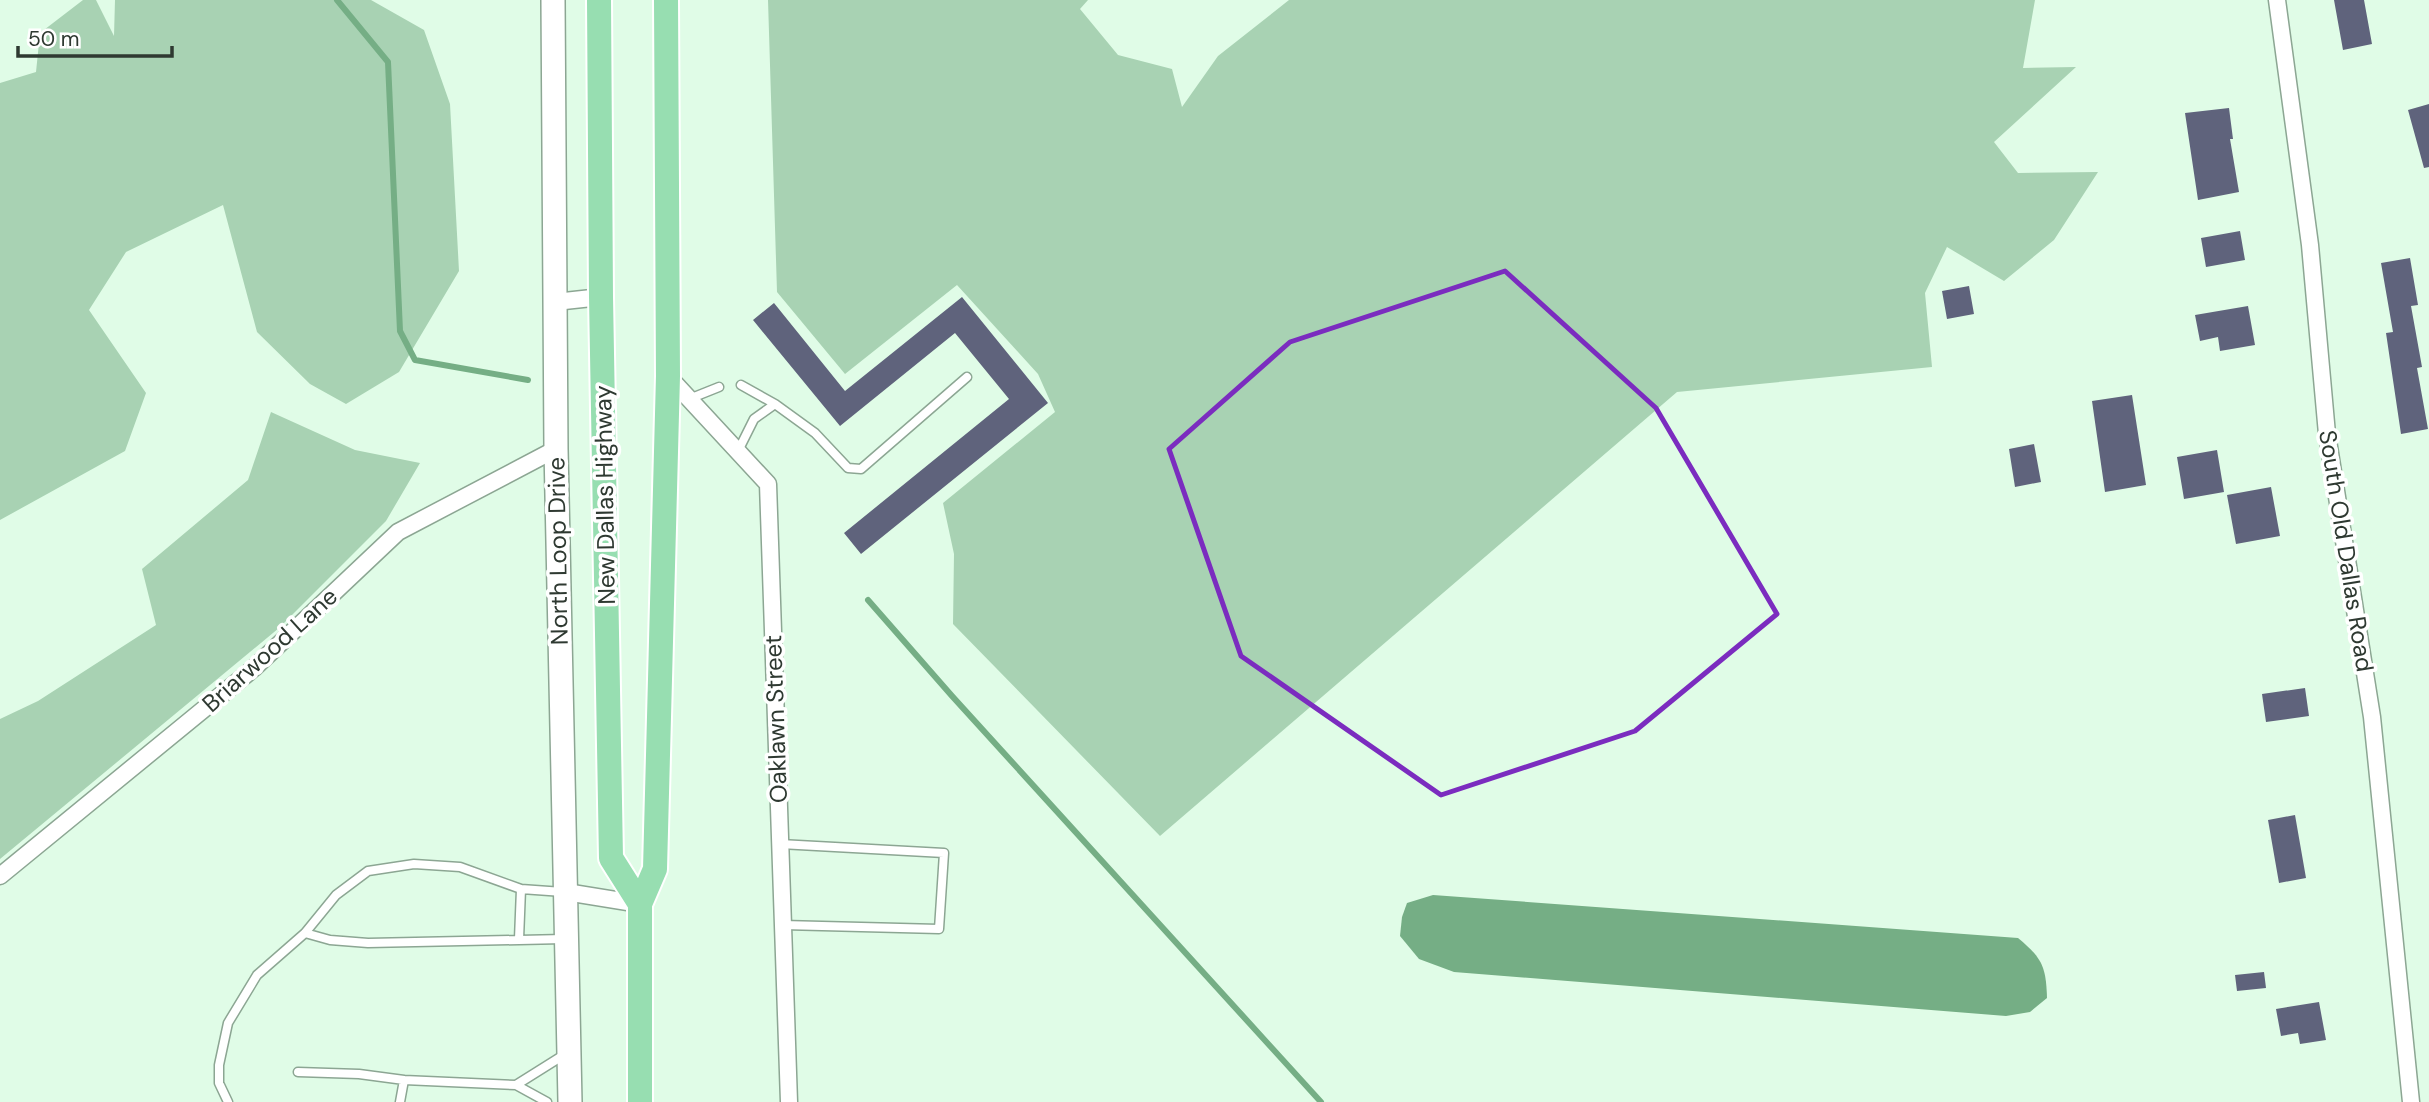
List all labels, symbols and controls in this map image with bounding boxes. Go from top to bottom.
scale bar [18,14,172,58]
text: 50 m [28,25,79,53]
street label: New Dallas Highway [587,385,622,605]
street label: South Old Dallas Road [2312,428,2381,674]
street label: North Loop Drive [540,457,575,645]
street label: Briarwood Lane [195,581,344,719]
street label: Oaklawn Street [757,634,794,804]

